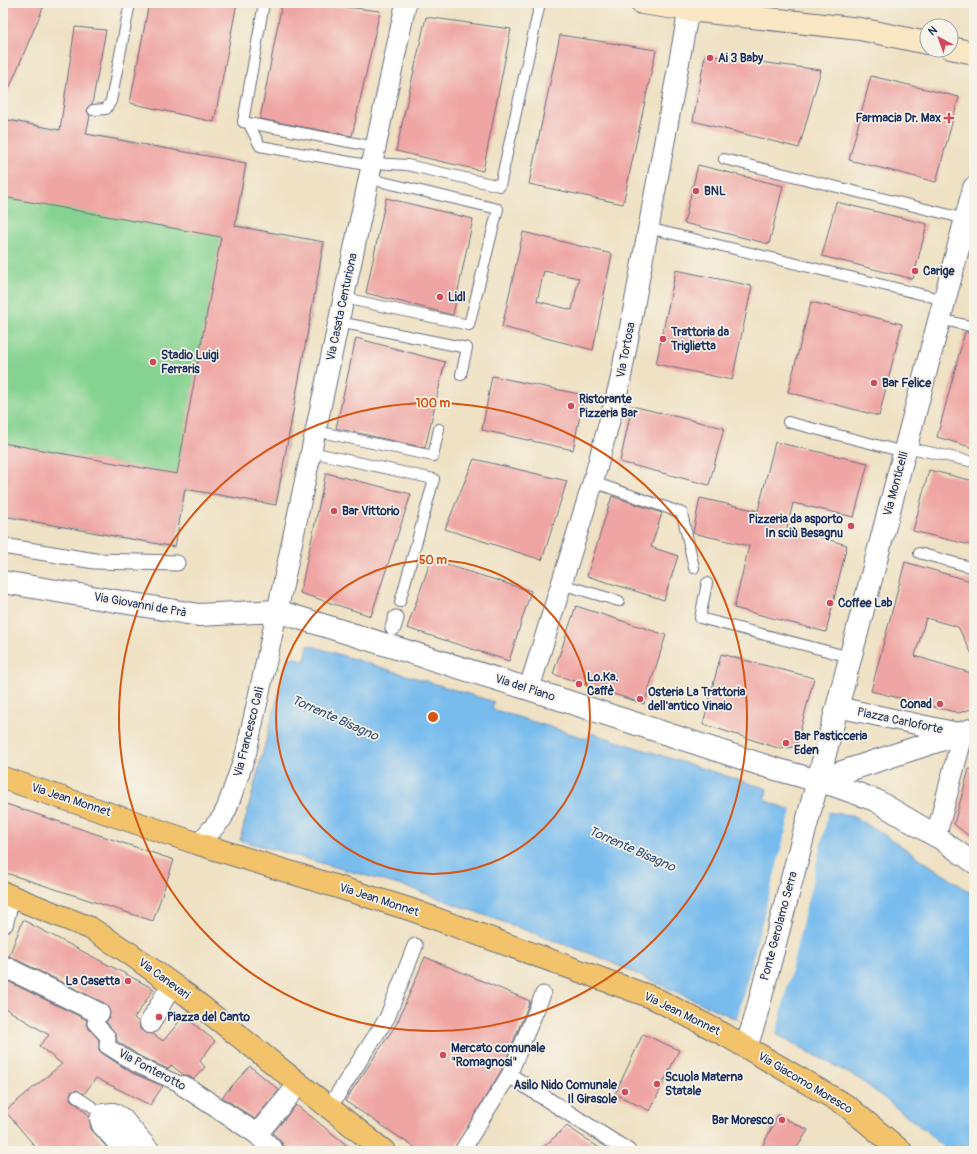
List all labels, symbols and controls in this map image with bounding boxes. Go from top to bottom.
north arrow [919,18,959,58]
text: N [926,23,940,38]
place label: Ai 3 Baby [718,51,764,66]
marker: Ai 3 Baby [705,53,715,63]
place label: Farmacia Dr. Max [855,111,941,126]
marker: Farmacia Dr. Max [944,113,954,123]
place label: BNL [704,184,726,199]
marker: BNL [691,186,701,196]
street label: Via Casata Centuriona [323,251,361,362]
place label: Carige [923,264,955,279]
marker: Carige [910,266,920,276]
place label: Lidl [448,290,466,305]
marker: Lidl [435,292,445,302]
street label: Via Tortosa [613,320,639,379]
place label: Trattoria da Triglietta [670,325,729,354]
marker: Trattoria da Triglietta [658,334,668,344]
place label: Stadio Luigi Ferraris [161,348,219,377]
marker: Stadio Luigi Ferraris [148,357,158,367]
place label: Bar Felice [882,376,932,391]
marker: Bar Felice [869,378,879,388]
place label: Ristorante Pizzeria Bar [579,392,638,421]
text: 100 m [416,396,451,411]
marker: Ristorante Pizzeria Bar [566,401,576,411]
street label: Via Monticelli [880,450,912,518]
place label: Bar Vittorio [342,504,400,519]
marker: Bar Vittorio [329,506,339,516]
place label: Pizzeria da asporto In sciù Besagnu [749,512,844,541]
marker: Pizzeria da asporto In sciù Besagnu [846,521,856,531]
text: 50 m [419,553,447,568]
street label: Via Giovanni de Prà [93,589,188,621]
place label: Coffee Lab [838,596,892,611]
marker: Coffee Lab [825,598,835,608]
place label: Lo.Ka. Caffè [587,670,619,699]
street label: Via del Piano [493,671,557,705]
marker: Lo.Ka. Caffè [574,679,584,689]
street label: Via Francesco Calì [231,685,267,779]
place label: Osteria La Trattoria dell'antico Vinaio [648,685,746,714]
water label: Torrente Bisagno [289,692,382,745]
marker: Osteria La Trattoria dell'antico Vinaio [635,694,645,704]
place label: Conad [900,697,932,712]
marker: Conad [935,699,945,709]
street label: Piazza Carloforte [856,705,944,737]
centre of rings [426,710,440,724]
place label: Bar Pasticceria Eden [794,729,868,758]
marker: Bar Pasticceria Eden [781,738,791,748]
street label: Via Jean Monnet [29,780,113,820]
water label: Torrente Bisagno [586,823,679,876]
street label: Ponte Gerolamo Serra [757,869,801,982]
street label: Via Jean Monnet [337,880,421,920]
street label: Via Canevari [135,955,193,1003]
place label: La Casetta [66,974,120,989]
marker: La Casetta [123,976,133,986]
street label: Via Jean Monnet [641,989,723,1039]
place label: Piazza del Canto [167,1010,251,1025]
marker: Piazza del Canto [154,1012,164,1022]
place label: Mercato comunale "Romagnosi" [451,1041,546,1070]
street label: Via Ponterotto [116,1046,189,1094]
street label: Via Giacomo Moresco [755,1049,856,1118]
marker: Mercato comunale "Romagnosi" [438,1050,448,1060]
place label: Scuola Materna Statale [665,1070,743,1099]
place label: Asilo Nido Comunale Il Girasole [514,1078,618,1107]
marker: Scuola Materna Statale [652,1079,662,1089]
marker: Asilo Nido Comunale Il Girasole [620,1087,630,1097]
place label: Bar Moresco [712,1113,775,1128]
marker: Bar Moresco [777,1115,787,1125]

